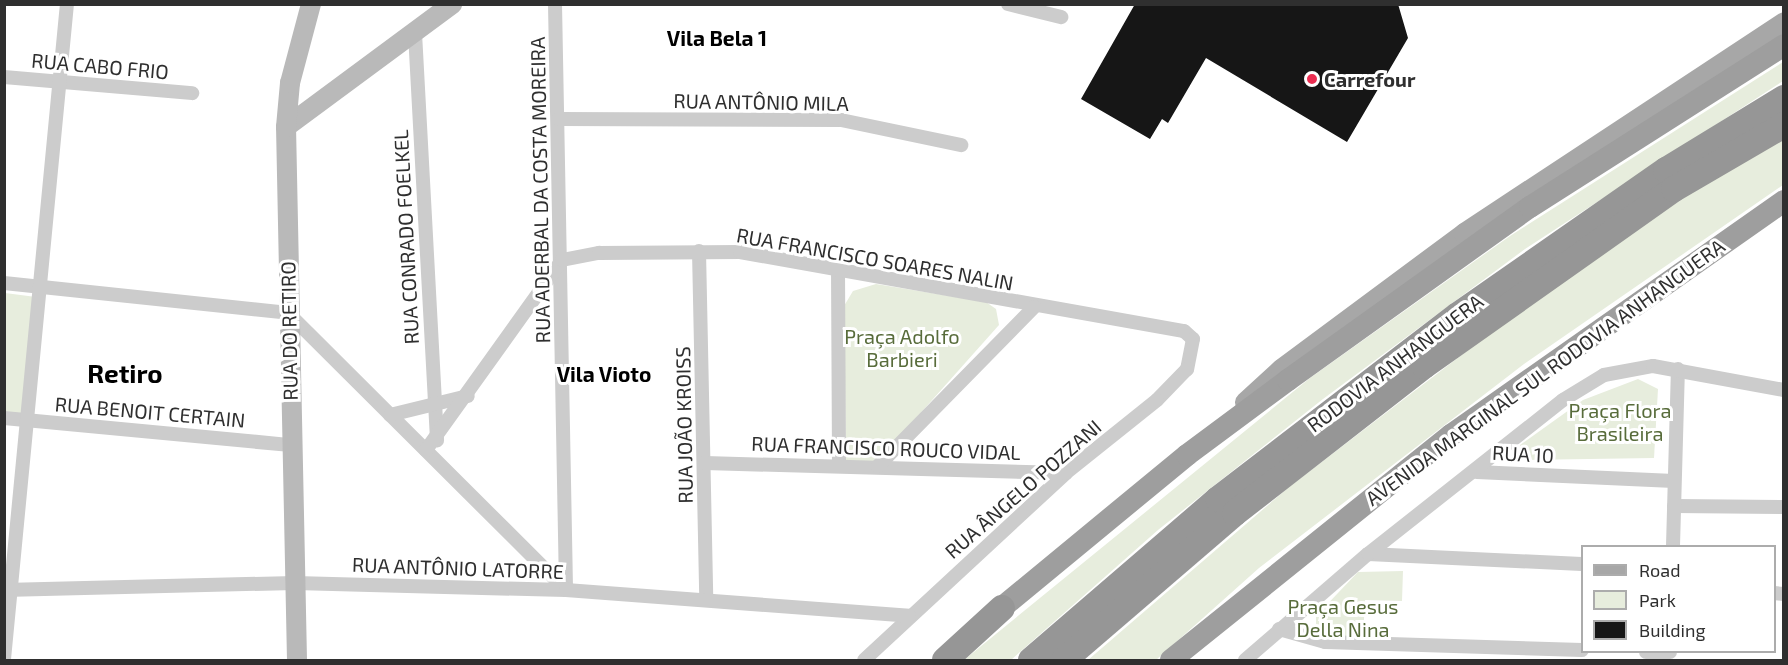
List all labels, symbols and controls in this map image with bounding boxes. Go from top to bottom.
district label: Vila Bela 1 [667,25,767,51]
street label: RUA ADERBAL DA COSTA MOREIRA [525,35,555,345]
street label: RUA CABO FRIO [30,48,170,84]
place label: Carrefour [1324,67,1416,91]
marker: Carrefour [1305,72,1319,86]
street label: RUA ANTÔNIO MILA [673,88,849,116]
street label: RUA CONRADO FOELKEL [388,129,424,345]
street label: RUA FRANCISCO SOARES NALIN [734,223,1016,295]
street label: AVENIDA MARGINAL SUL RODOVIA ANHANGUERA [1360,233,1730,511]
street label: RUA DO RETIRO [276,261,302,401]
street label: RODOVIA ANHANGUERA [1302,289,1488,437]
park label: Praça Adolfo Barbieri [844,324,960,371]
street label: RUA JOÃO KROISS [671,346,697,504]
district label: Retiro [87,357,163,389]
district label: Vila Vioto [556,361,652,387]
street label: RUA BENOIT CERTAIN [53,392,247,432]
park label: Praça Flora Brasileira [1568,399,1672,446]
street label: RUA ÂNGELO POZZANI [940,414,1106,564]
street label: RUA FRANCISCO ROUCO VIDAL [750,431,1022,465]
street label: RUA 10 [1491,440,1555,468]
legend [1581,545,1776,653]
street label: RUA ANTÔNIO LATORRE [351,552,565,584]
text: Road [1639,559,1680,581]
text: Park [1639,589,1676,611]
park label: Praça Gesus Della Nina [1287,594,1399,641]
text: Building [1639,619,1706,641]

